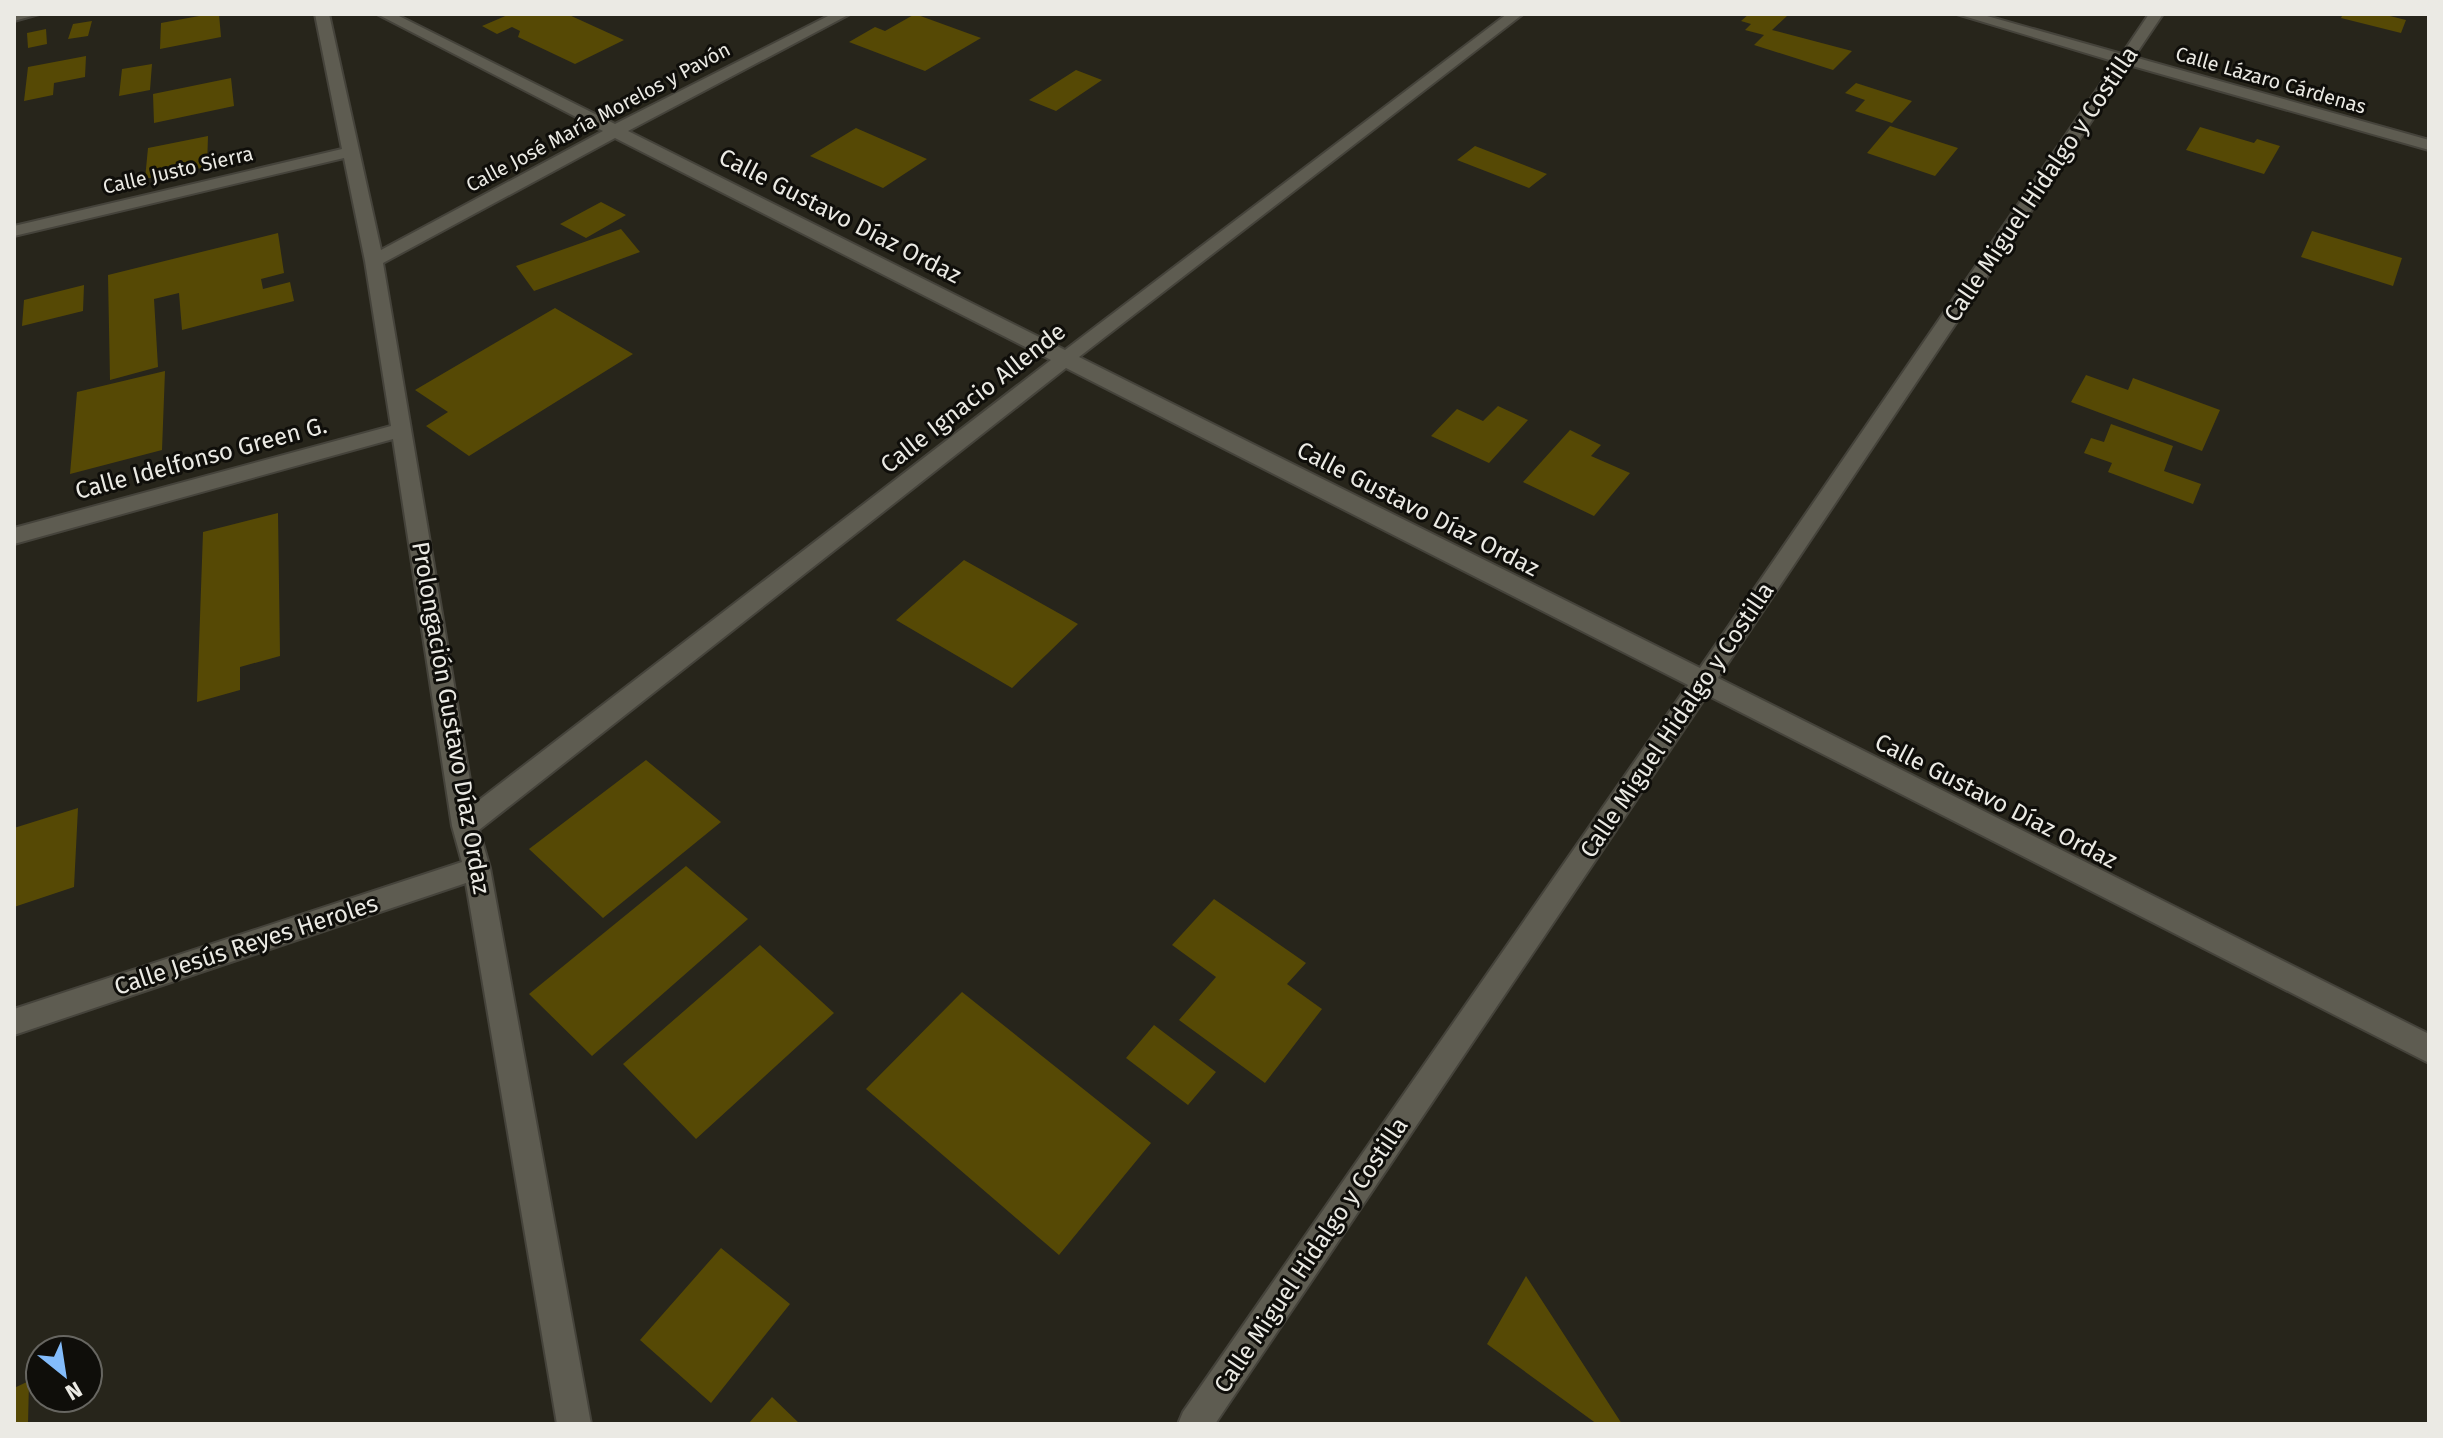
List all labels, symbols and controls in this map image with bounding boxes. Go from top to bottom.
street label: Calle José María Morelos y Pavón [462,37,734,197]
street label: Calle Miguel Hidalgo y Costilla [1938,41,2144,327]
street label: Calle Lázaro Cárdenas [2173,41,2369,119]
street label: Calle Justo Sierra [100,141,256,199]
street label: Calle Gustavo Díaz Ordaz [714,143,966,289]
street label: Calle Ignacio Allende [875,317,1071,479]
street label: Calle Idelfonso Green G. [72,411,330,505]
street label: Calle Gustavo Díaz Ordaz [1292,436,1544,582]
street label: Prolongación Gustavo Díaz Ordaz [406,540,496,896]
street label: Calle Miguel Hidalgo y Costilla [1574,577,1780,863]
street label: Calle Gustavo Díaz Ordaz [1870,728,2122,874]
street label: Calle Jesús Reyes Heroles [111,889,381,1001]
street label: Calle Miguel Hidalgo y Costilla [1208,1112,1414,1398]
north arrow [24,1334,104,1414]
text: N [61,1376,87,1406]

